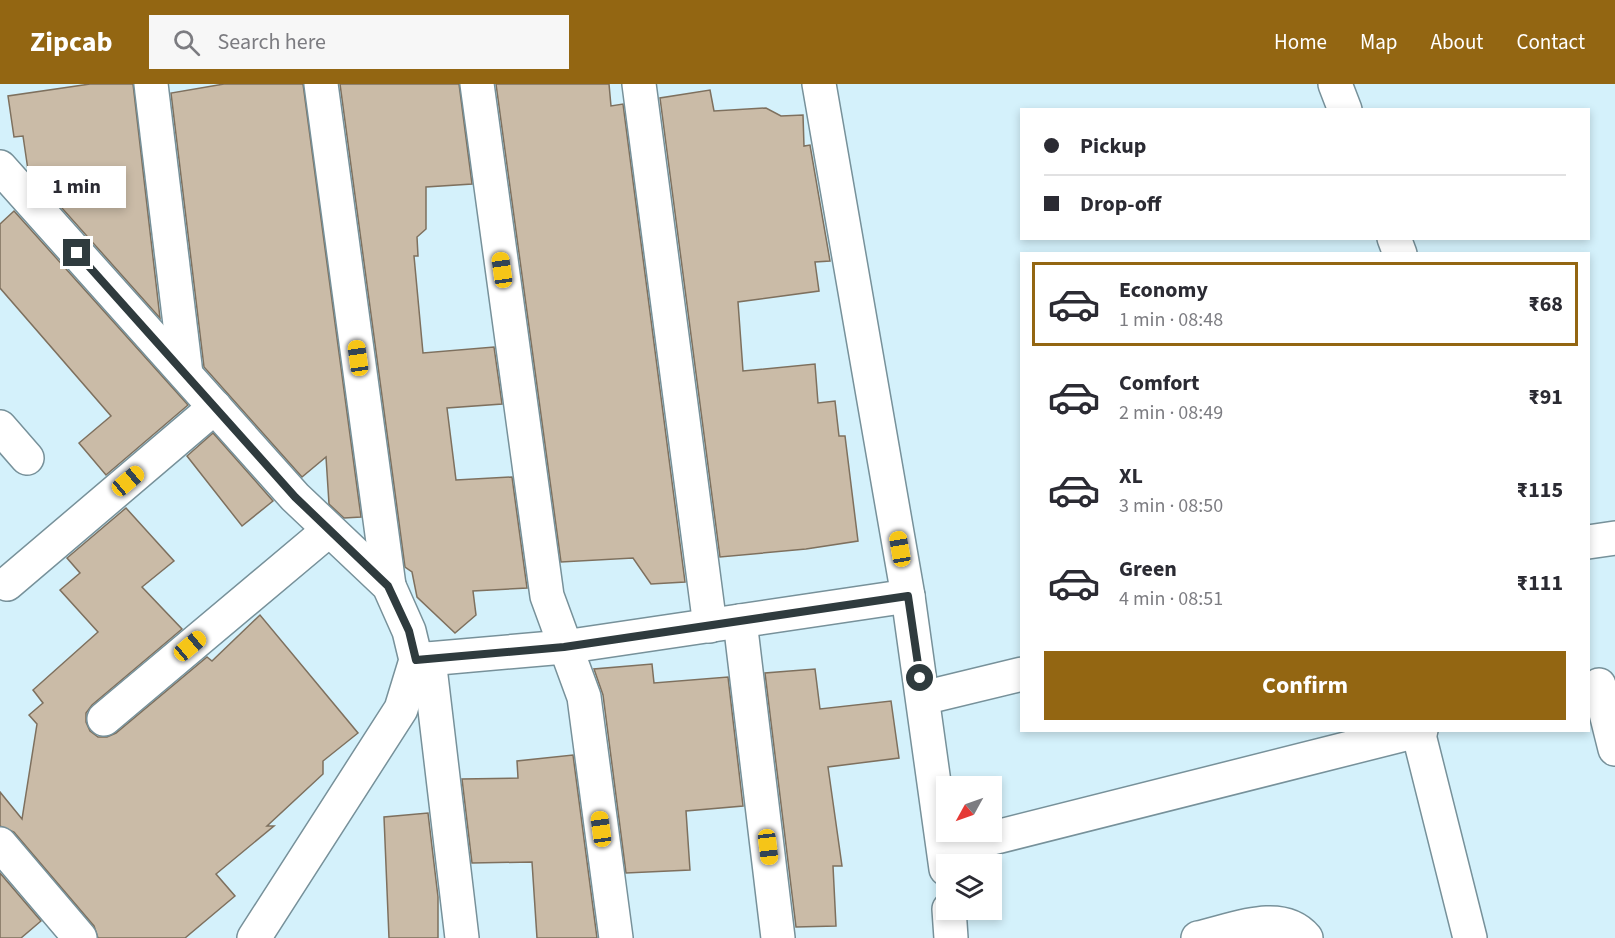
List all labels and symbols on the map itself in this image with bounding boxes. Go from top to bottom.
callout: 1 min [28,166,127,208]
route end [63,239,90,266]
car [491,251,513,289]
car [347,339,369,377]
car [108,463,148,499]
car [888,530,912,568]
car [170,628,210,664]
route start [906,664,933,691]
north arrow [936,776,1002,842]
car [590,810,612,848]
car [757,828,779,866]

